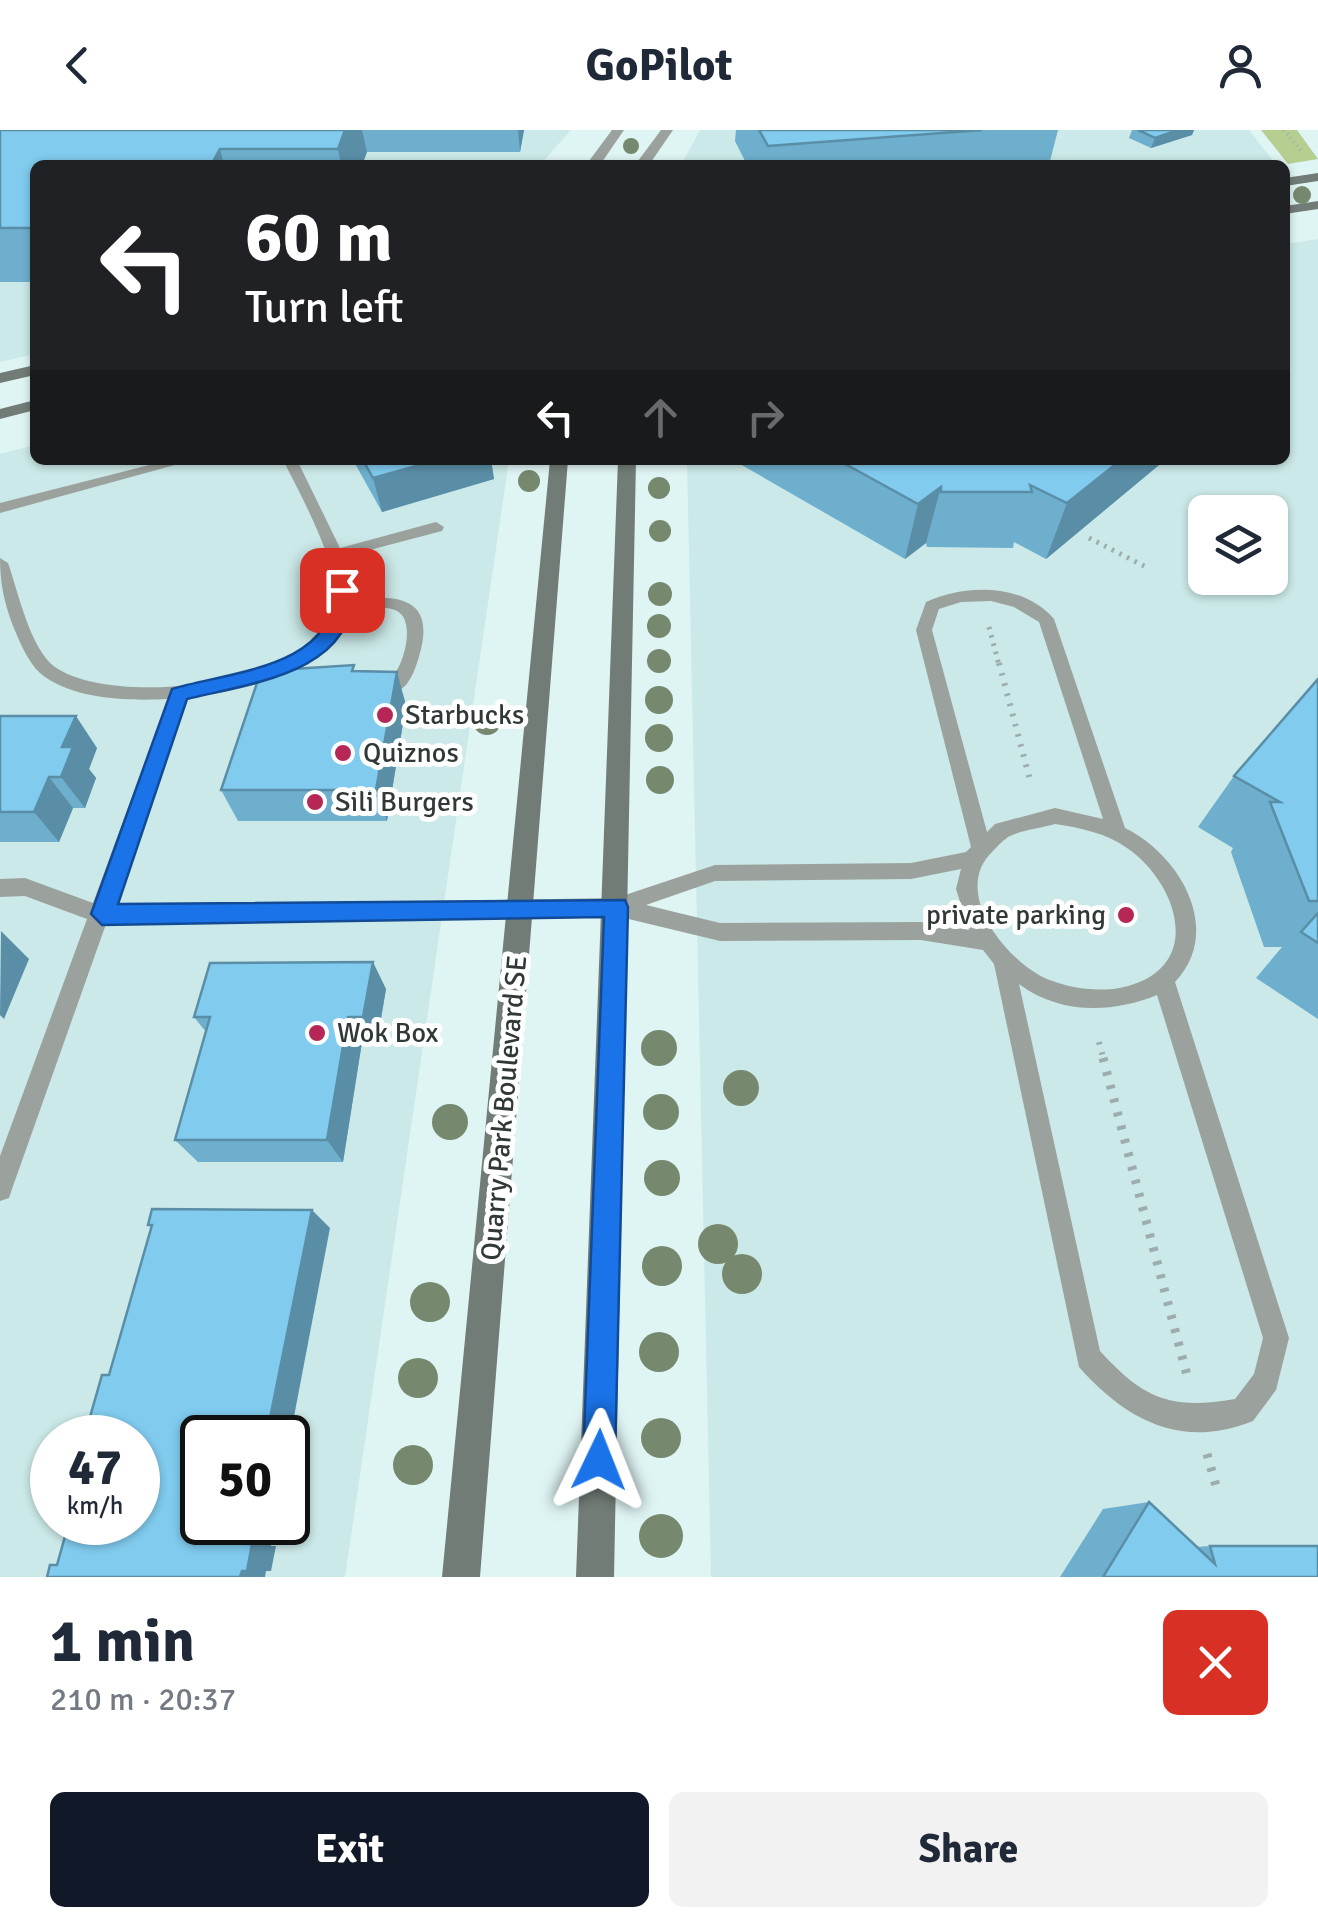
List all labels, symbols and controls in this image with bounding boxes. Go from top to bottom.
icon: back [50,38,105,93]
text: GoPilot [586,38,732,93]
icon: person [1213,38,1268,93]
text: 60 m [245,194,393,280]
icon: left [80,200,210,330]
text: Turn left [245,280,404,335]
icon: left [528,390,583,445]
icon: ahead [633,390,688,445]
icon: right [738,390,793,445]
map controls [1188,495,1288,595]
button: layers [1188,495,1288,595]
pin [300,548,385,633]
icon: arrive [315,563,370,618]
place label: Starbucks [405,698,524,732]
marker: Starbucks [374,704,396,726]
place label: Quiznos [363,736,459,770]
marker: Quiznos [332,742,354,764]
place label: Sili Burgers [335,785,474,819]
marker: Sili Burgers [304,791,326,813]
place label: private parking [926,898,1106,932]
marker: private parking [1115,904,1137,926]
street label: Quarry Park Boulevard SE [474,954,534,1262]
place label: Wok Box [337,1016,438,1050]
marker: Wok Box [306,1022,328,1044]
position arrow [547,1408,651,1512]
speed limit sign: 50 [180,1415,310,1545]
text: 47 [68,1437,122,1499]
text: km/h [67,1490,123,1521]
text: 1 min [50,1605,195,1679]
button: close [1163,1610,1268,1715]
text: 210 m · 20:37 [50,1680,236,1719]
button: Exit [50,1792,649,1907]
button: Share [669,1792,1268,1907]

